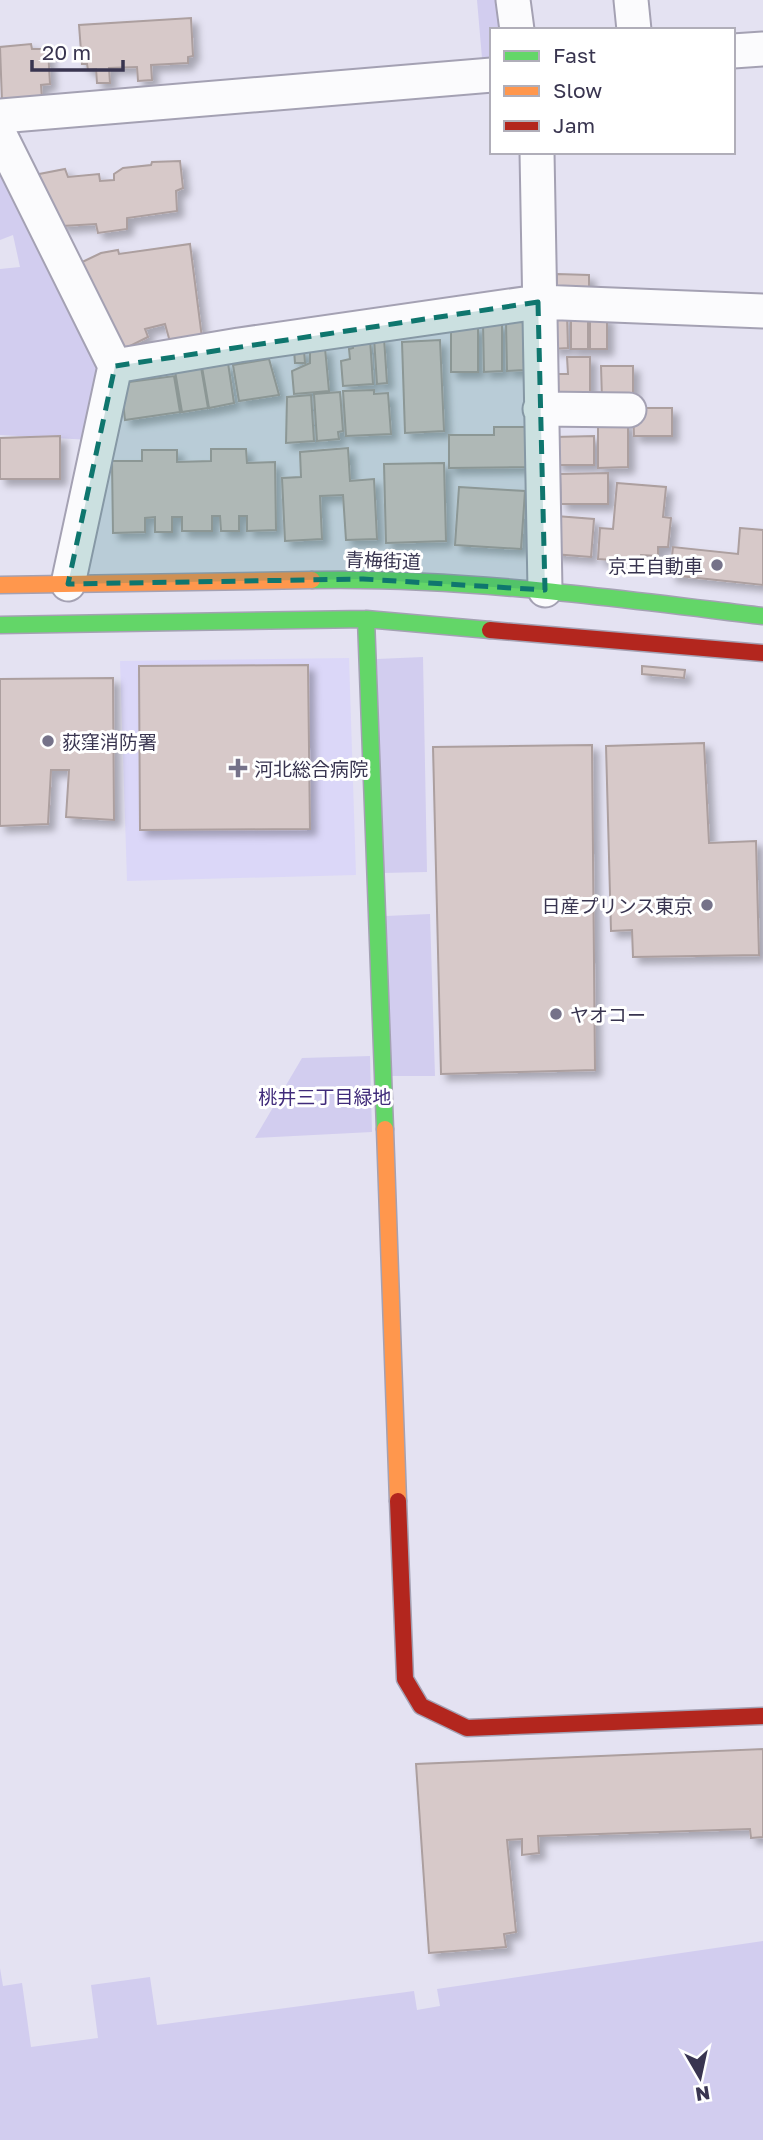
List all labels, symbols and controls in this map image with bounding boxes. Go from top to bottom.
scale bar [32,28,122,72]
legend [490,28,735,154]
text: 20 m [42,39,91,65]
text: Fast [553,42,596,68]
text: Slow [553,77,602,103]
text: Jam [553,112,595,138]
street label: 青梅街道 [345,547,421,573]
place label: 京王自動車 [608,554,703,577]
marker: 京王自動車 [709,557,725,573]
place label: 荻窪消防署 [62,730,157,753]
marker: 荻窪消防署 [40,733,56,749]
place label: 河北総合病院 [254,757,368,780]
marker: 河北総合病院 [228,758,248,778]
place label: 日産プリンス東京 [541,894,693,917]
marker: 日産プリンス東京 [699,897,715,913]
place label: ヤオコー [570,1003,646,1026]
marker: ヤオコー [548,1006,564,1022]
park label: 桃井三丁目緑地 [258,1085,392,1108]
north arrow [665,2042,735,2112]
text: N [694,2082,712,2107]

